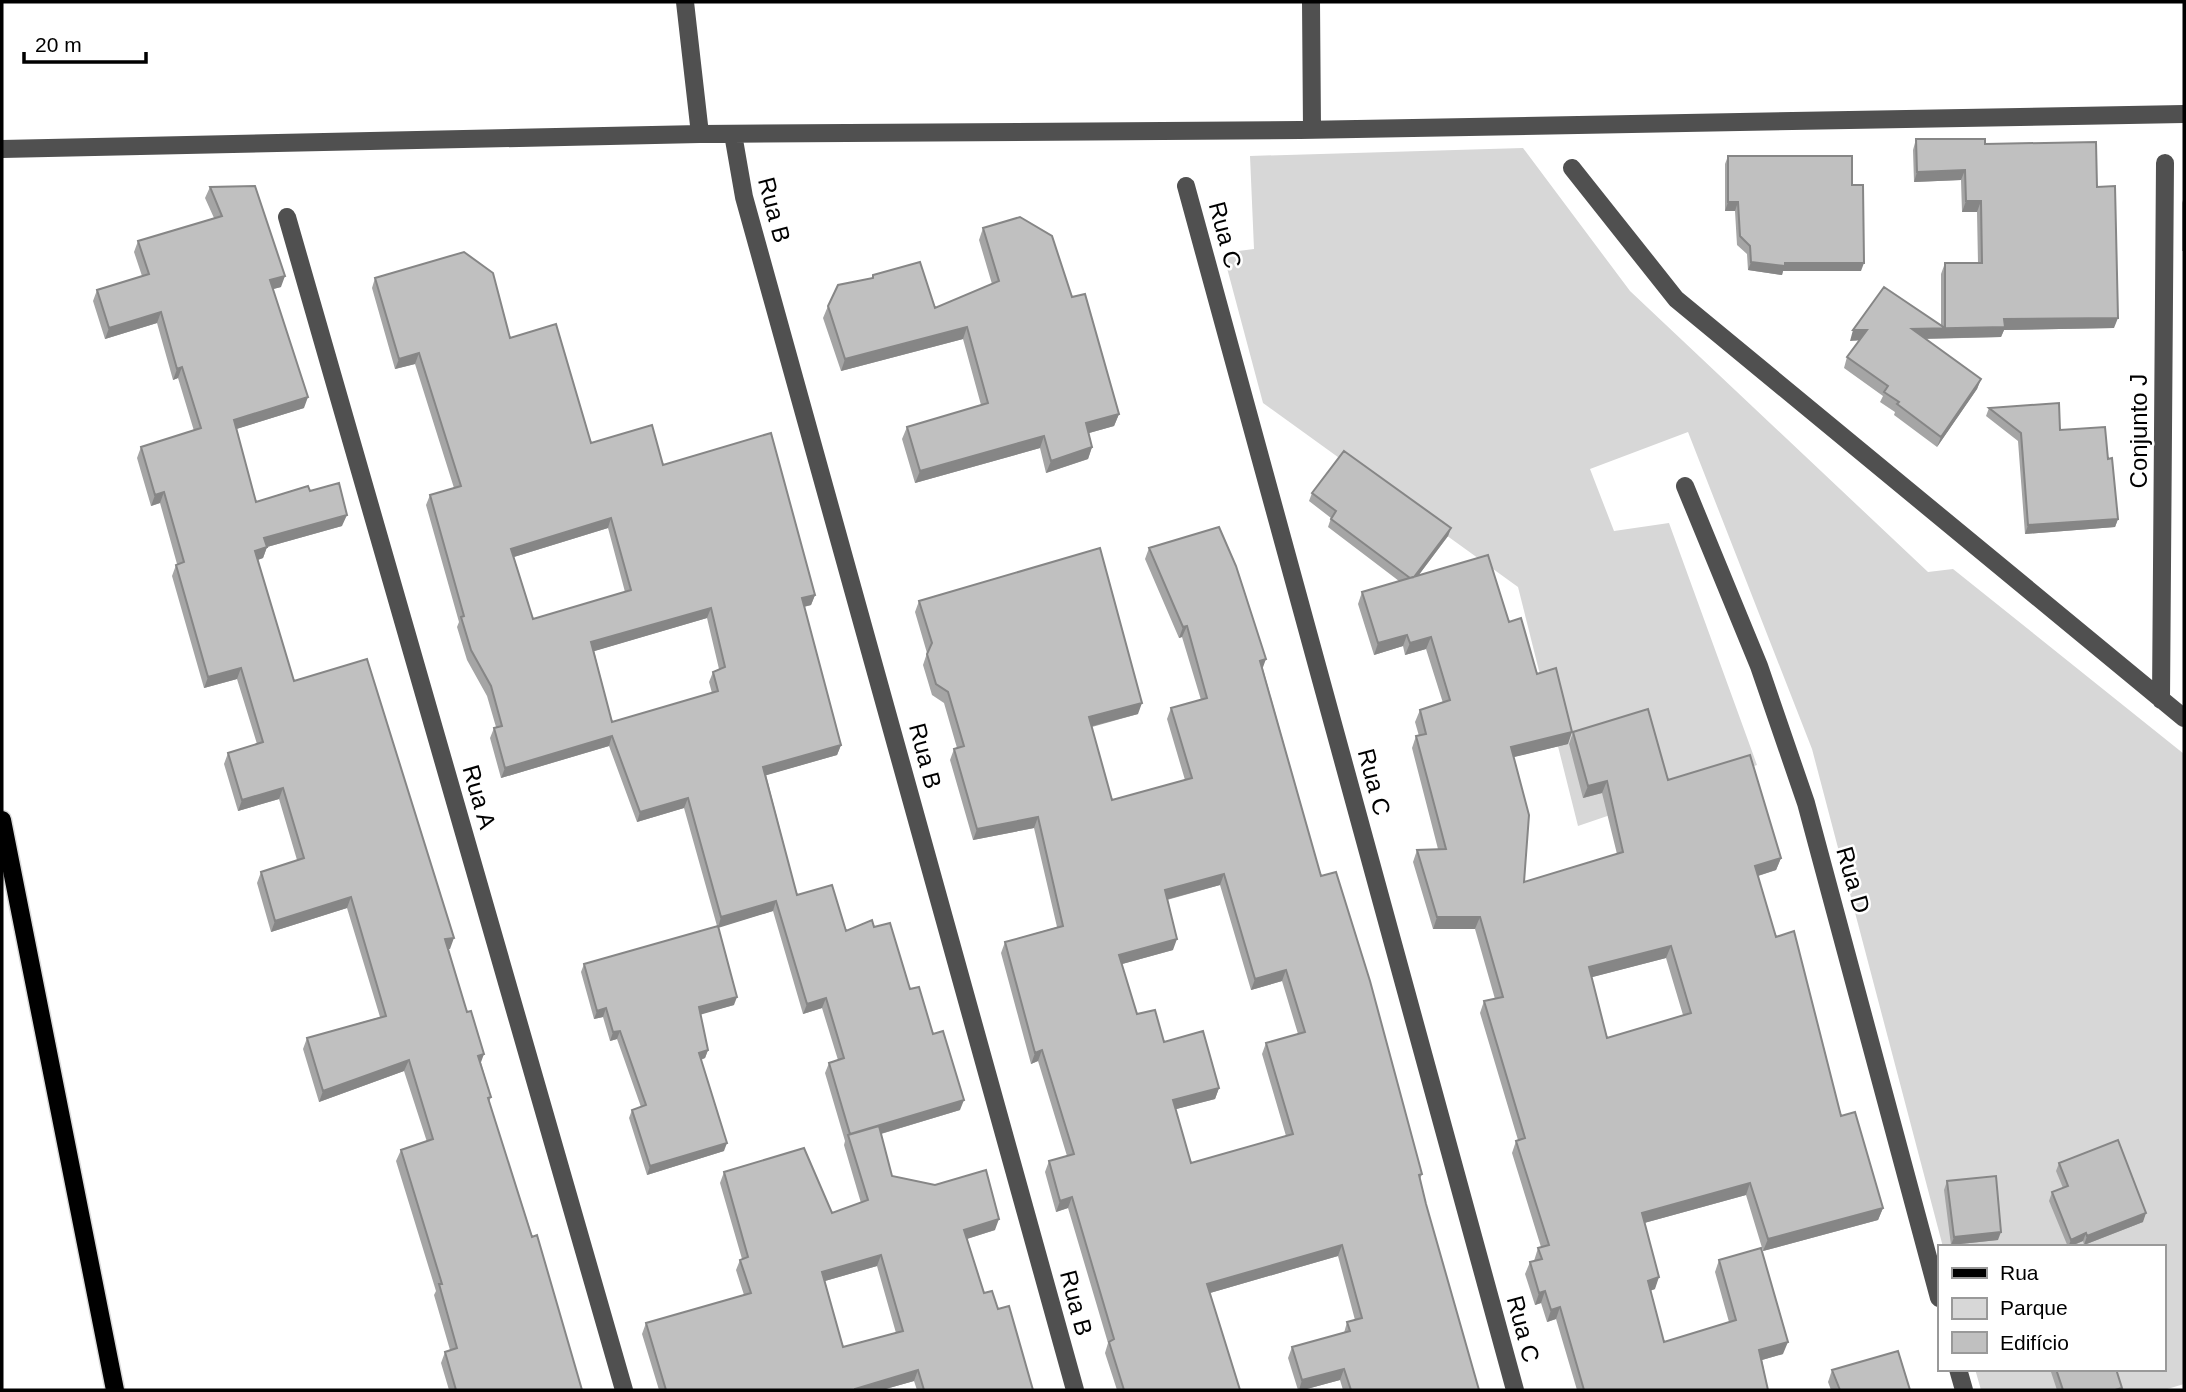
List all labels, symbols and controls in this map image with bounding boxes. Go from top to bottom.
scale bar [24,21,147,65]
text: 20 m [35,33,82,56]
street label: Rua B [753,174,796,246]
street label: Rua C [1204,199,1247,271]
street label: Conjunto J [2125,374,2152,488]
street label: Rua B [904,720,947,792]
street label: Rua C [1353,746,1396,818]
street label: Rua A [457,762,501,832]
street label: Rua D [1831,843,1876,916]
legend [1938,1245,2165,1371]
text: Rua [2000,1261,2039,1284]
street label: Rua B [1055,1267,1098,1339]
street label: Rua C [1502,1293,1545,1365]
text: Parque [2000,1296,2068,1319]
text: Edifício [2000,1331,2069,1354]

